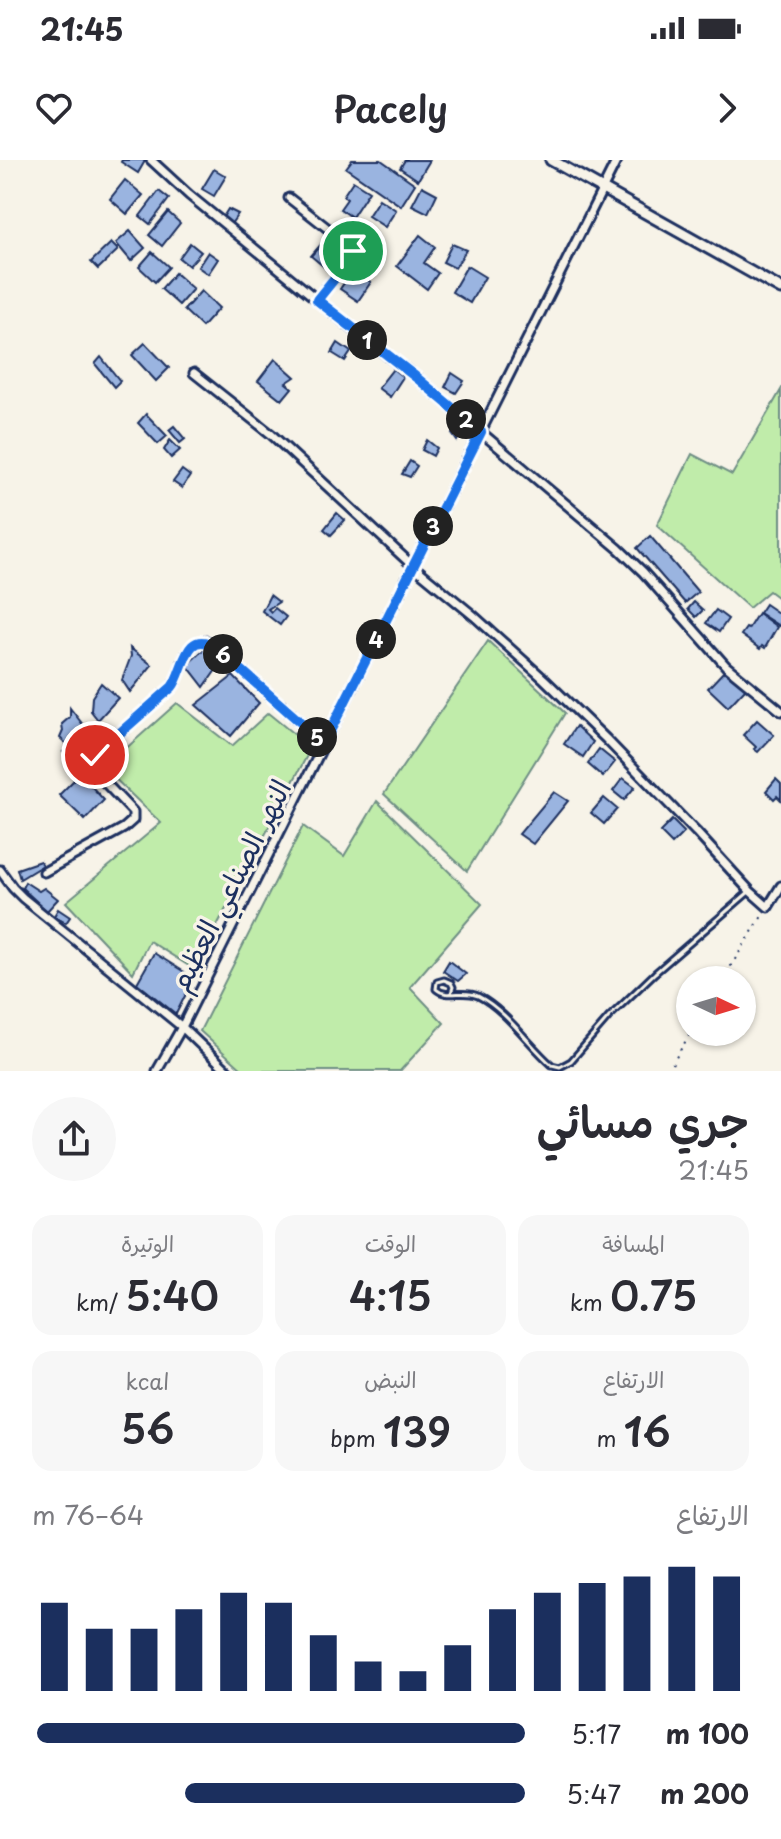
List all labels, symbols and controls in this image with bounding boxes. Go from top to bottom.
text: 21:45 [40,6,124,51]
text: Pacely [333,81,448,135]
icon: heart [32,86,76,130]
icon: forward [705,86,749,130]
pin [319,217,387,285]
icon: arrive [331,229,375,273]
pin: 1 [347,320,387,360]
text: 1 [362,323,372,356]
pin: 2 [446,399,486,439]
text: 2 [458,402,474,435]
pin: 3 [413,506,453,546]
text: 3 [426,509,440,542]
pin: 4 [356,619,396,659]
text: 4 [369,622,383,655]
pin: 6 [203,634,243,674]
text: 6 [215,637,231,670]
pin: 5 [297,717,337,757]
text: 5 [310,720,324,753]
pin [61,721,129,789]
icon: check [73,733,117,777]
street label: النهر الصناعي العظيم [157,771,306,1001]
north arrow [676,966,756,1046]
map controls [676,966,756,1046]
text: جري مسائي [537,1087,749,1153]
button: share [32,1097,116,1181]
text: 21:45 [678,1150,749,1189]
text: الوتيرة [121,1226,174,1259]
text: الوقت [365,1226,416,1259]
text: المسافة [602,1226,665,1259]
text: 5:40 [125,1264,219,1325]
text: 4:15 [349,1264,432,1325]
text: 0.75 [610,1264,697,1325]
text: /km [76,1285,125,1318]
text: km [570,1285,610,1318]
text: النبض [364,1362,417,1395]
text: الارتفاع [603,1362,664,1395]
text: kcal [126,1364,169,1397]
text: 56 [121,1397,174,1458]
text: 139 [383,1400,451,1461]
text: 16 [624,1400,671,1461]
text: bpm [330,1421,383,1454]
text: m [596,1421,624,1454]
text: 64–76 m [32,1495,144,1534]
text: الارتفاع [676,1495,749,1534]
text: 5:17 [571,1714,621,1753]
text: 100 m [666,1714,749,1753]
text: 5:47 [566,1774,621,1813]
text: 200 m [660,1774,749,1813]

